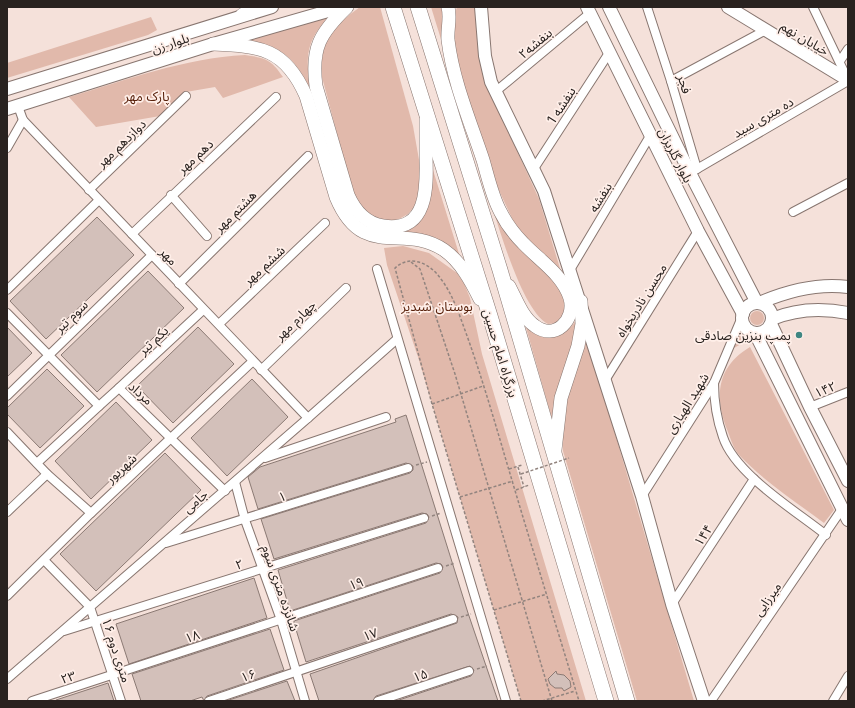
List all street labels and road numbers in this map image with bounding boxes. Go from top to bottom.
street label: خیابان نهم [776,17,832,61]
street label: بنفشه۲ [515,24,555,62]
street label: بلوار زن [149,29,191,58]
street label: فجر [674,72,696,96]
street label: بنفشه 1 [543,84,579,126]
street label: ده متری سید [730,93,797,142]
street label: دوازدهم مهر [92,115,151,173]
street label: بلوار گلریزان [654,125,697,186]
street label: دهم مهر [173,135,218,179]
street label: بنفشه [585,179,615,215]
street label: هشتم مهر [210,187,261,238]
street label: ششم مهر [239,242,290,291]
street label: مهر [155,243,181,269]
street label: محسن نادریخواه [612,260,671,340]
street label: سوم تیر [50,296,92,338]
street label: چهارم مهر [270,296,320,346]
street label: بزرگراه امام حسین [478,307,522,400]
street label: یکم تیر [134,322,174,361]
street label: شهید الهیاری [662,370,713,437]
street label: ۱۴۲ [812,377,838,401]
street label: مرداد [126,378,157,408]
street label: شهریور [102,450,140,488]
street label: جامی [179,486,212,517]
street label: ۱ [276,487,288,505]
street label: ۱۴۴ [690,521,716,549]
street label: شانزده متری سوم [257,543,303,634]
street label: ۲ [233,555,245,573]
street label: ۱۹ [346,573,366,593]
street label: میرزایی [750,579,785,620]
street label: ۱۶ متری دوم [97,616,135,685]
street label: ۱۷ [360,624,380,644]
street label: ۱۸ [182,626,202,646]
street label: ۱۶ [238,665,258,685]
street label: ۱۵ [410,665,430,685]
street label: ۲۳ [58,667,78,687]

